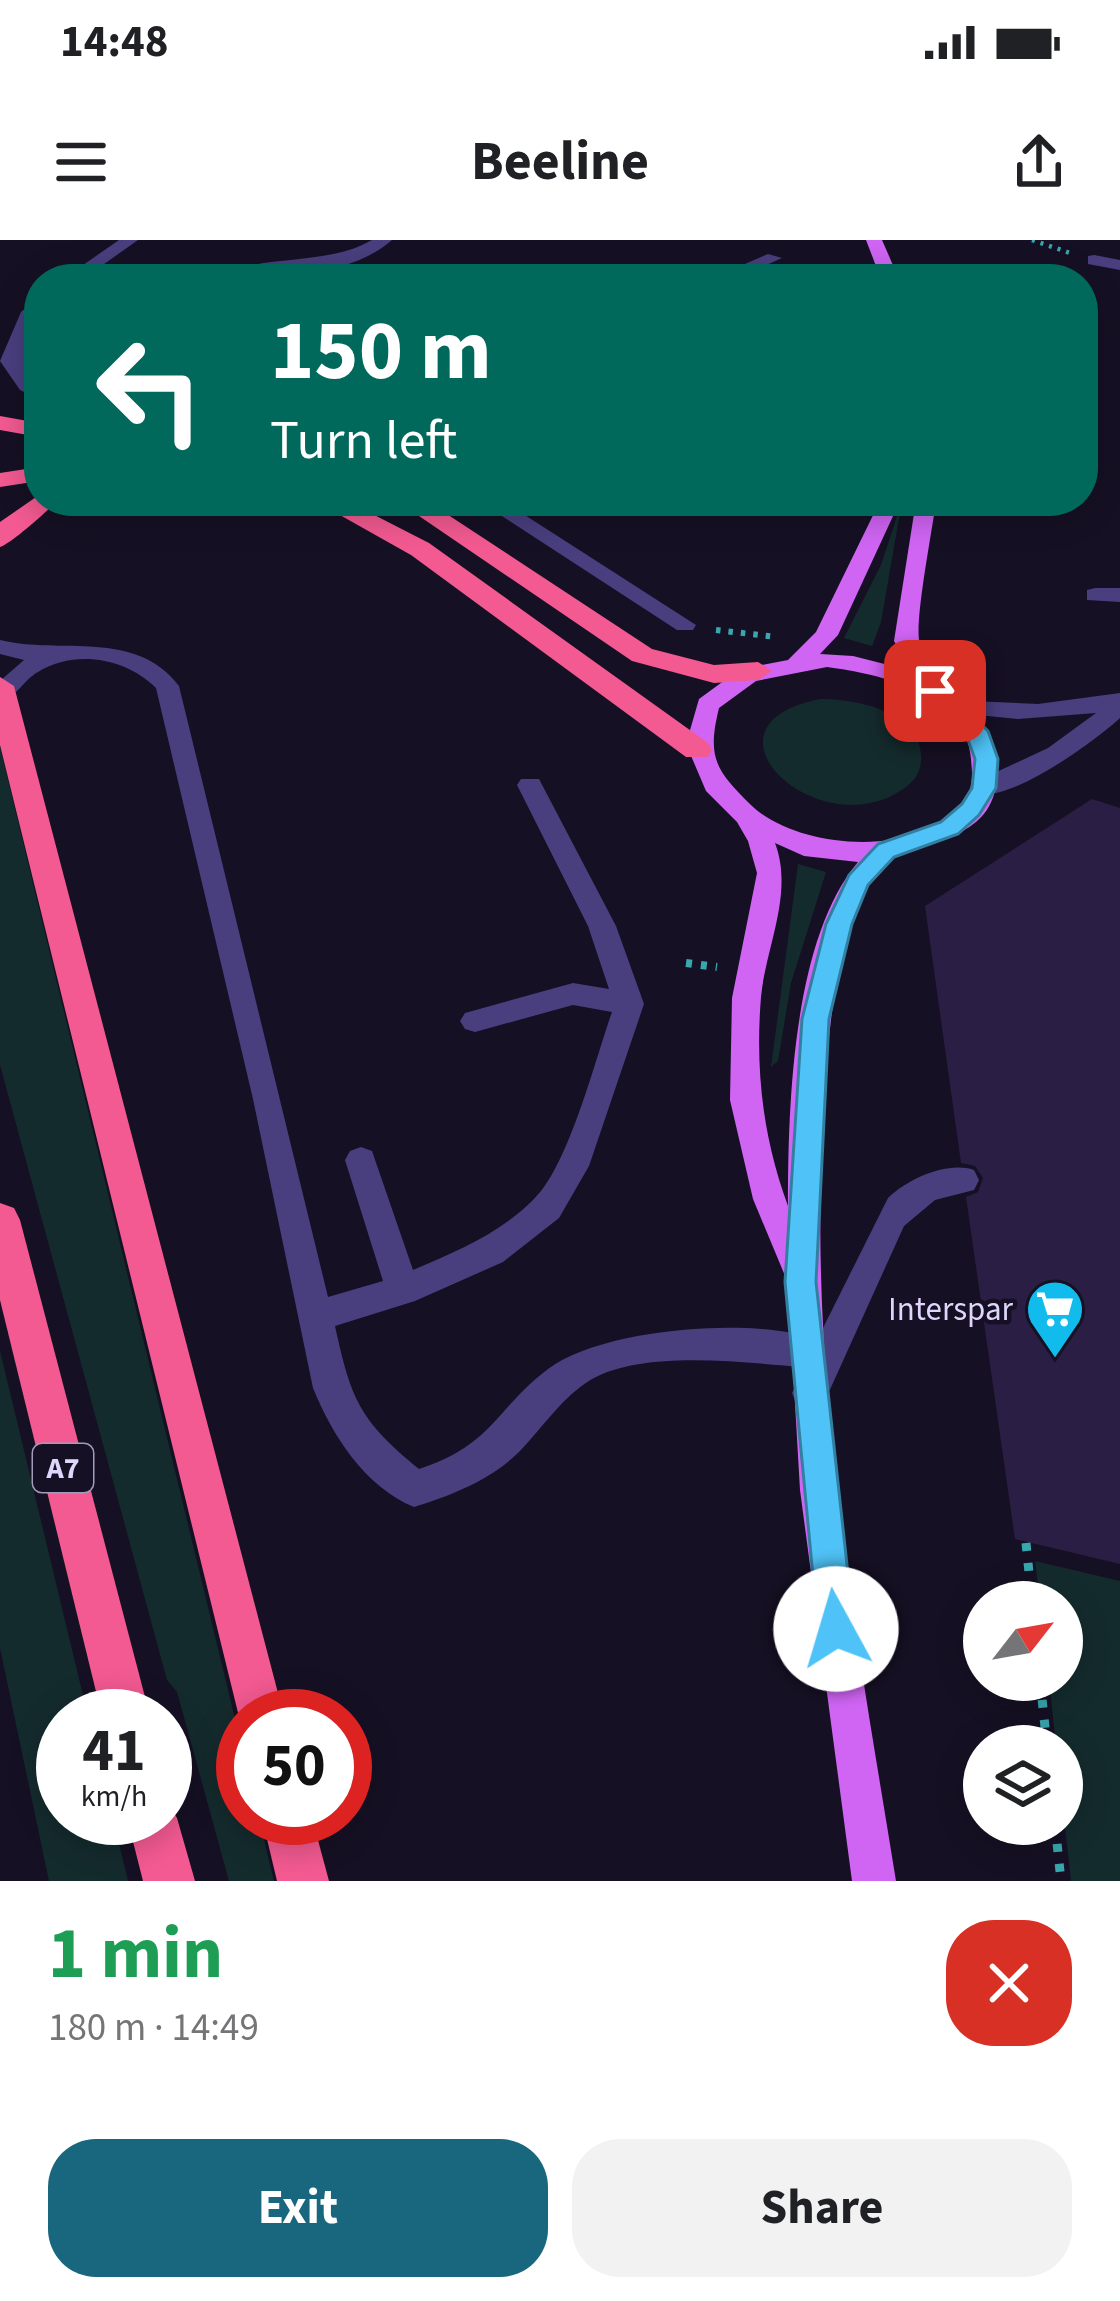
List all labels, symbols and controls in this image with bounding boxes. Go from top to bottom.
text: 14:48 [60,10,169,74]
text: Beeline [471,124,649,201]
icon: menu [48,129,114,195]
icon: share [1006,129,1072,195]
text: 150 m [270,292,492,412]
icon: left [72,312,228,468]
text: Turn left [270,403,457,480]
pin [884,640,986,742]
icon: arrive [902,658,968,724]
supermarket icon: Interspar [1024,1278,1086,1360]
place label: Interspar [888,1286,1014,1333]
road number: A7 [33,1444,93,1492]
position arrow [773,1566,899,1692]
north arrow [963,1581,1083,1701]
map controls [963,1581,1083,1845]
speed limit sign: 50 [216,1689,372,1845]
text: 41 [82,1709,146,1794]
button: layers [963,1725,1083,1845]
text: km/h [81,1775,147,1818]
text: 1 min [48,1903,223,2006]
button: close [946,1920,1072,2046]
text: 180 m · 14:49 [48,2000,259,2056]
button: Exit [48,2139,548,2277]
button: Share [572,2139,1072,2277]

